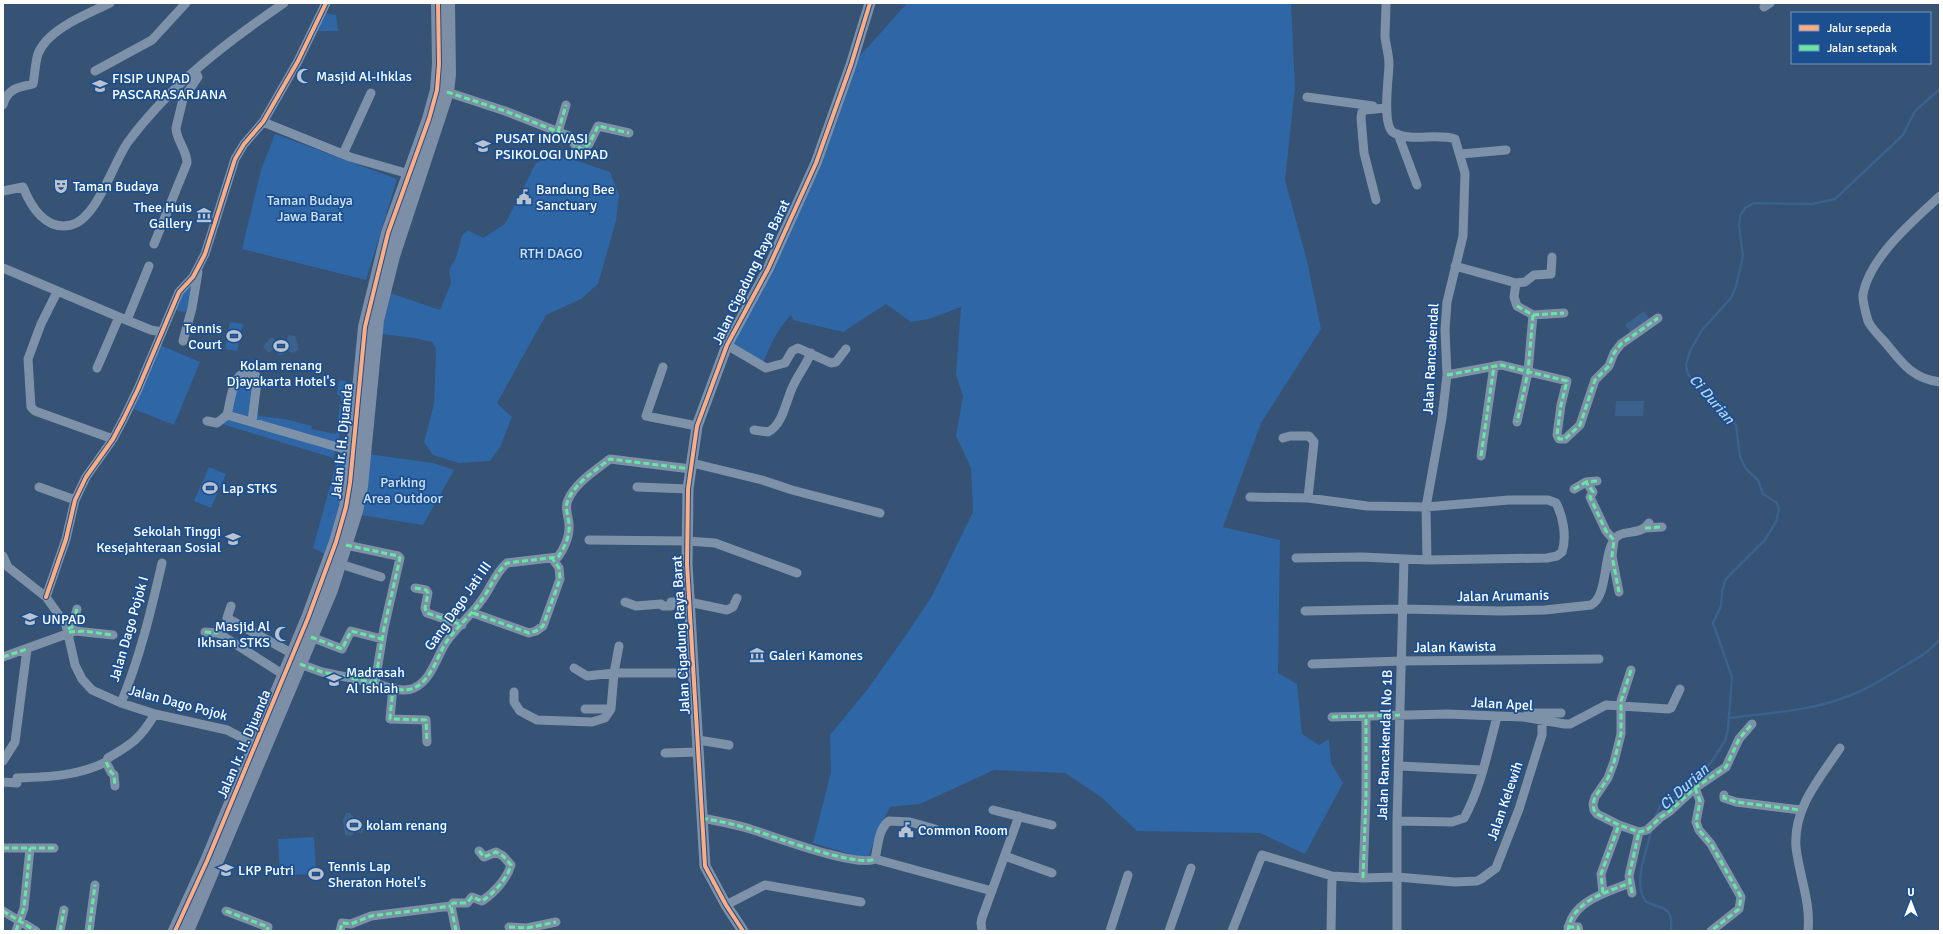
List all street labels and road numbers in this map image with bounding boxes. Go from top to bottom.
street label: Jalan Cigadung Raya Barat [708,197,794,347]
street label: Jalan Rancakendal [1420,303,1442,415]
street label: Jalan Ir. H. Djuanda [327,382,357,500]
street label: Jalan Cigadung Raya Barat [668,555,694,715]
street label: Gang Dago Jati III [421,558,495,654]
street label: Jalan Dago Pojok I [106,574,152,684]
street label: Jalan Arumanis [1457,587,1549,605]
street label: Jalan Kawista [1414,638,1496,656]
street label: Jalan Rancakendal No 1B [1374,669,1396,821]
street label: Jalan Dago Pojok [127,682,229,724]
street label: Jalan Ir. H. Djuanda [213,687,275,801]
street label: Jalan Apel [1471,694,1533,714]
street label: Jalan Kelewih [1484,759,1526,843]

